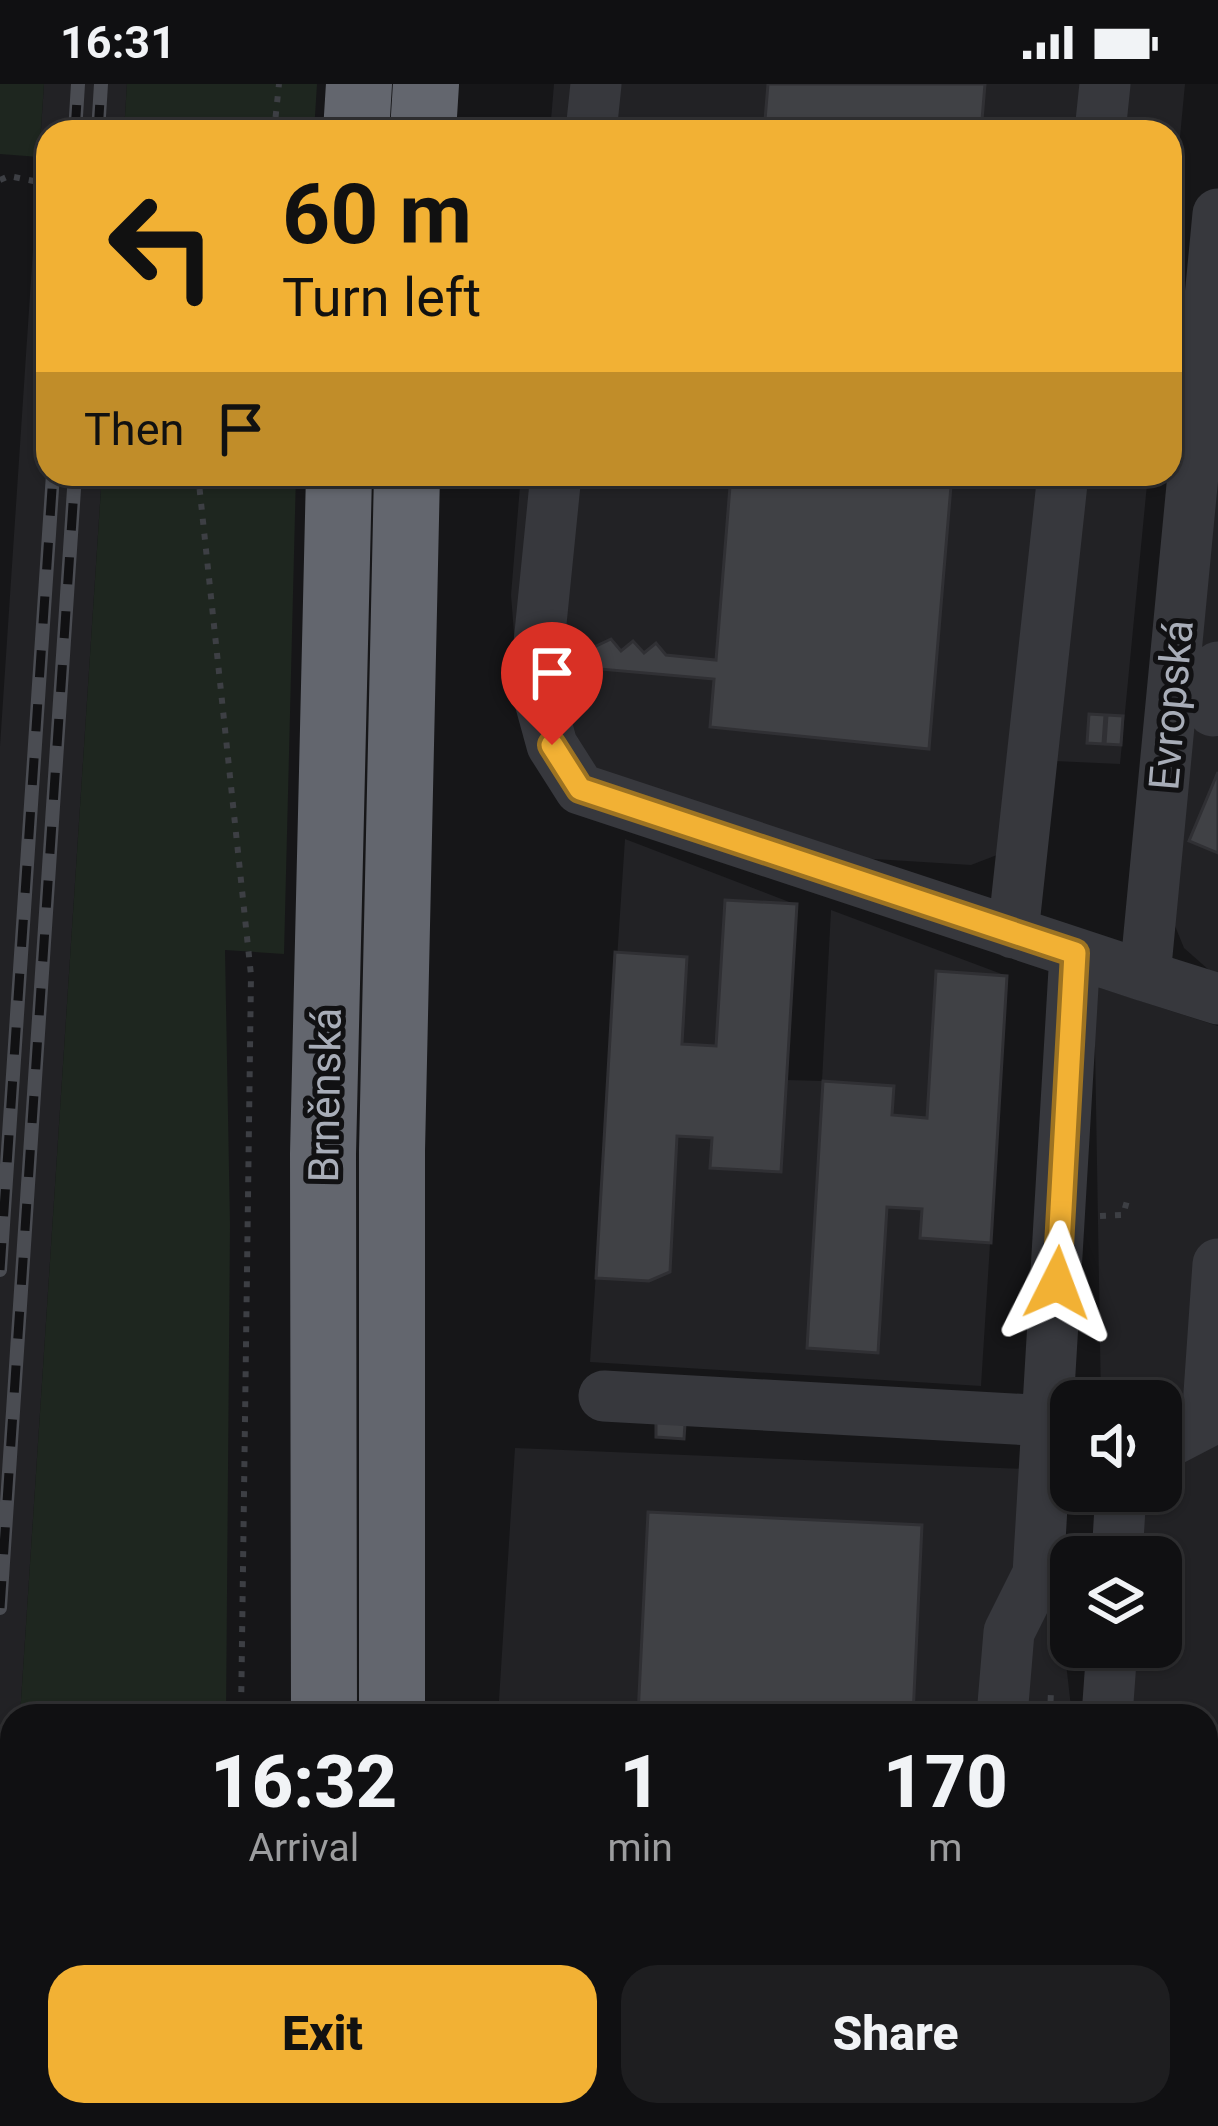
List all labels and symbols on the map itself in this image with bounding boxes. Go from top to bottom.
street label: Evropská [1139,618,1203,792]
pin [501,622,603,745]
street label: Brněnská [299,1007,351,1183]
position arrow [994,1220,1120,1346]

